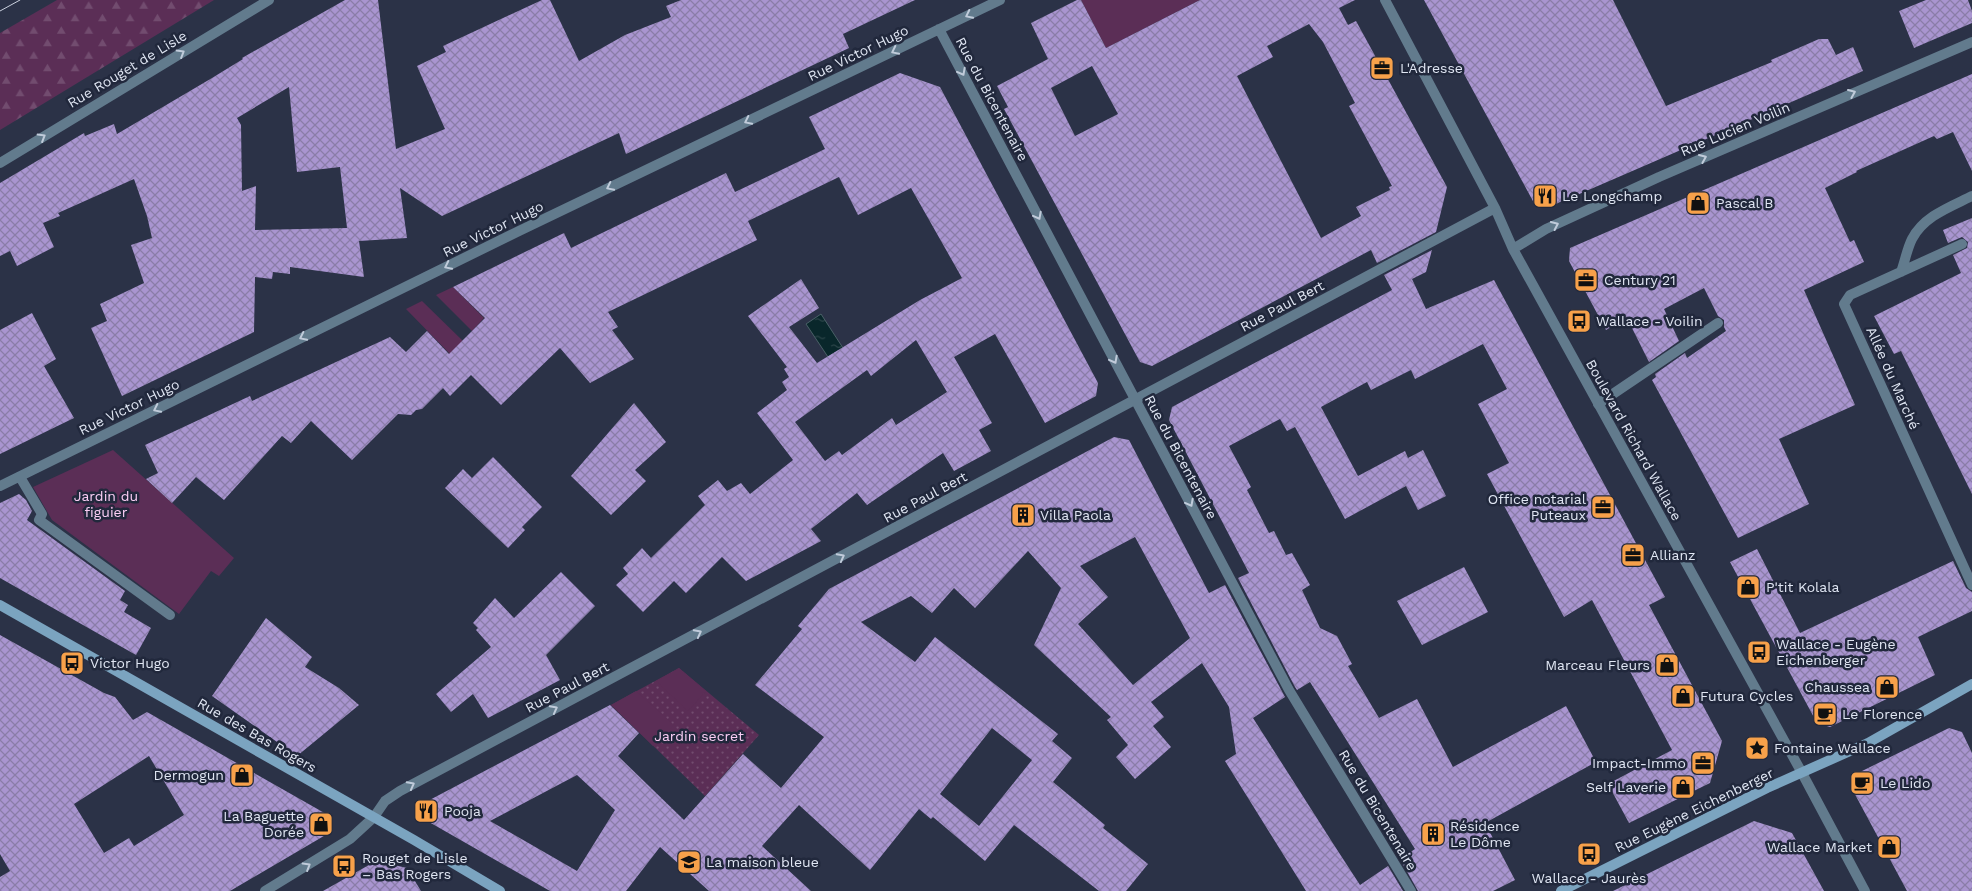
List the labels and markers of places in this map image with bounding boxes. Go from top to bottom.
office icon: L'Adresse [1369,55,1395,81]
place label: L'Adresse [1400,60,1463,76]
restaurant icon: Le Longchamp [1532,183,1558,209]
place label: Le Longchamp [1562,188,1662,204]
shop icon: Pascal B [1685,190,1711,216]
place label: Pascal B [1716,195,1773,211]
office icon: Century 21 [1573,267,1599,293]
place label: Century 21 [1604,272,1676,288]
bus stop icon: Wallace - Voilin [1566,308,1592,334]
place label: Wallace - Voilin [1596,313,1703,329]
place label: Office notarial Puteaux [1488,491,1587,523]
office icon: Office notarial Puteaux [1590,494,1616,520]
building icon: Villa Paola [1010,502,1036,528]
place label: Villa Paola [1040,507,1111,523]
office icon: Allianz [1620,542,1646,568]
place label: Allianz [1650,547,1696,563]
shop icon: P'tit Kolala [1735,574,1761,600]
place label: P'tit Kolala [1766,579,1840,595]
place label: Wallace - Eugène Eichenberger [1776,636,1896,668]
bus stop icon: Wallace - Eugène Eichenberger [1746,639,1772,665]
bus stop icon: Victor Hugo [59,650,85,676]
shop icon: Marceau Fleurs [1654,652,1680,678]
place label: Victor Hugo [90,655,170,671]
place label: Marceau Fleurs [1545,657,1650,673]
shop icon: Chaussea [1874,674,1900,700]
place label: Chaussea [1804,679,1870,695]
shop icon: Futura Cycles [1670,683,1696,709]
place label: Futura Cycles [1700,688,1793,704]
cafe icon: Le Florence [1812,701,1838,727]
place label: Le Florence [1842,706,1922,722]
place icon: Fontaine Wallace [1744,735,1770,761]
place label: Fontaine Wallace [1774,740,1891,756]
office icon: Impact-Immo [1690,750,1716,776]
place label: Impact-Immo [1592,755,1686,771]
shop icon: Dermogun [229,762,255,788]
place label: Dermogun [154,767,224,783]
cafe icon: Le Lido [1849,770,1875,796]
shop icon: Self Laverie [1670,774,1696,800]
place label: Le Lido [1880,775,1930,791]
place label: Self Laverie [1586,779,1666,795]
restaurant icon: Pooja [413,798,439,824]
place label: Pooja [444,803,481,819]
place label: La Baguette Dorée [223,808,304,840]
shop icon: La Baguette Dorée [308,811,334,837]
place label: Résidence Le Dôme [1450,818,1520,850]
building icon: Résidence Le Dôme [1420,821,1446,847]
shop icon: Wallace Market [1876,834,1902,860]
place label: Wallace Market [1767,839,1872,855]
bus stop icon: Wallace - Jaurès [1576,841,1602,867]
school or university icon: La maison bleue [676,849,702,875]
place label: Rouget de Lisle – Bas Rogers [362,850,468,882]
bus stop icon: Rouget de Lisle – Bas Rogers [331,853,357,879]
place label: La maison bleue [706,854,819,870]
place label: Wallace - Jaurès [1532,870,1646,886]

